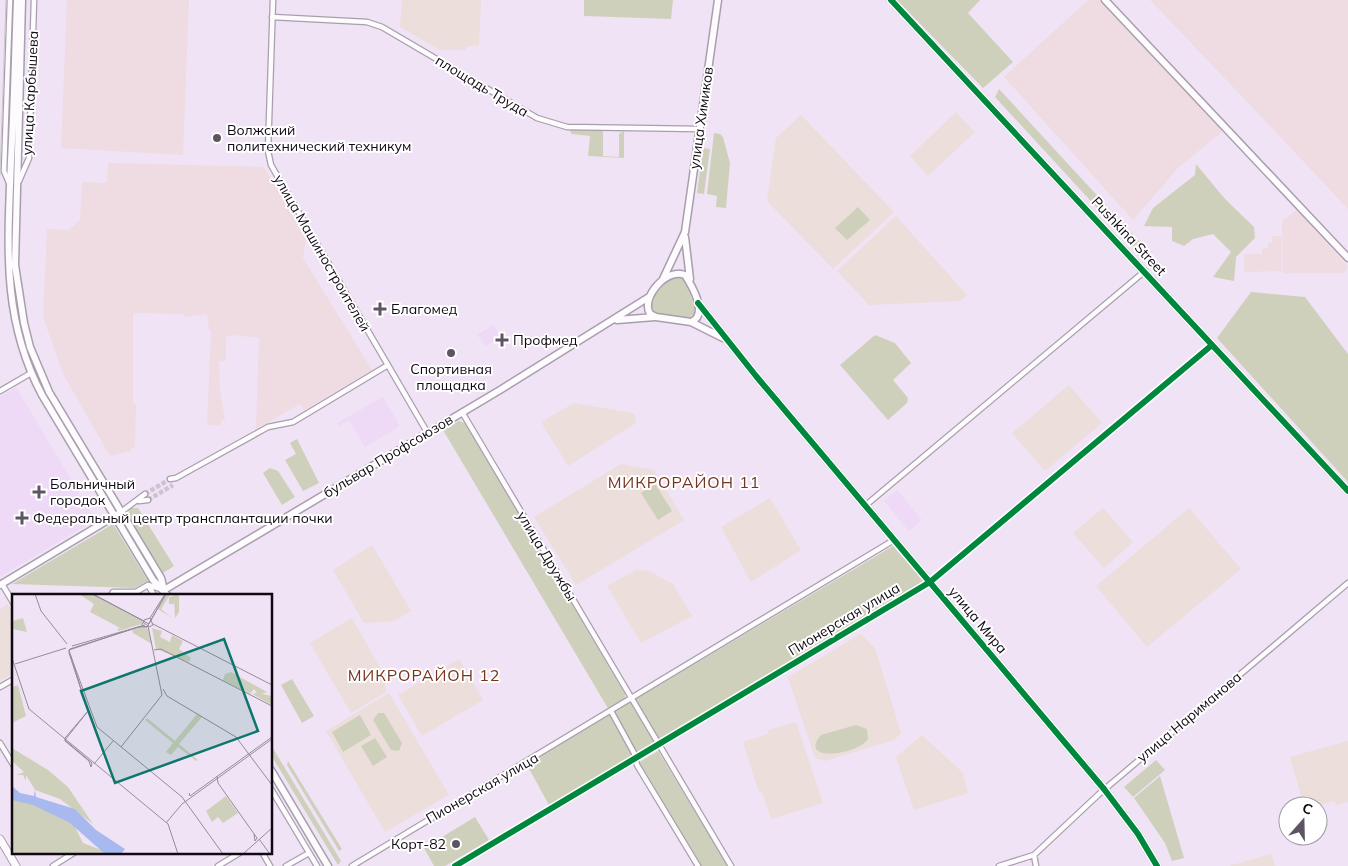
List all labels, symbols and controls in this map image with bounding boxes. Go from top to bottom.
street label: улица Карбышева [18,30,42,156]
street label: площадь Труда [432,51,532,121]
street label: улица Химиков [685,65,717,170]
place label: Волжский политехнический техникум [227,121,412,155]
marker: Волжский политехнический техникум [211,132,223,144]
street label: улица Машиностроителей [270,171,374,335]
street label: Pushkina Street [1088,193,1170,279]
place label: Благомед [391,300,458,318]
marker: Благомед [373,302,387,316]
place label: Профмед [513,331,578,349]
marker: Профмед [495,333,509,347]
marker: Спортивная площадка [445,347,457,359]
place label: Спортивная площадка [410,360,492,394]
street label: бульвар Профсоюзов [320,410,456,502]
district label: МИКРОРАЙОН 11 [608,472,760,492]
place label: Больничный городок [50,475,135,509]
marker: Больничный городок [32,485,46,499]
street label: улица Дружбы [513,508,581,604]
place label: Федеральный центр трансплантации почки [33,509,333,527]
marker: Федеральный центр трансплантации почки [15,511,29,525]
street label: Пионерская улица [785,579,903,659]
street label: улица Мира [945,583,1011,657]
inset map [12,594,272,854]
district label: МИКРОРАЙОН 12 [348,665,500,685]
street label: улица Нариманова [1133,668,1245,766]
street label: Пионерская улица [422,748,542,828]
north arrow [1278,796,1328,846]
text: С [1300,799,1315,819]
place label: Корт-82 [391,835,446,853]
marker: Корт-82 [450,838,462,850]

